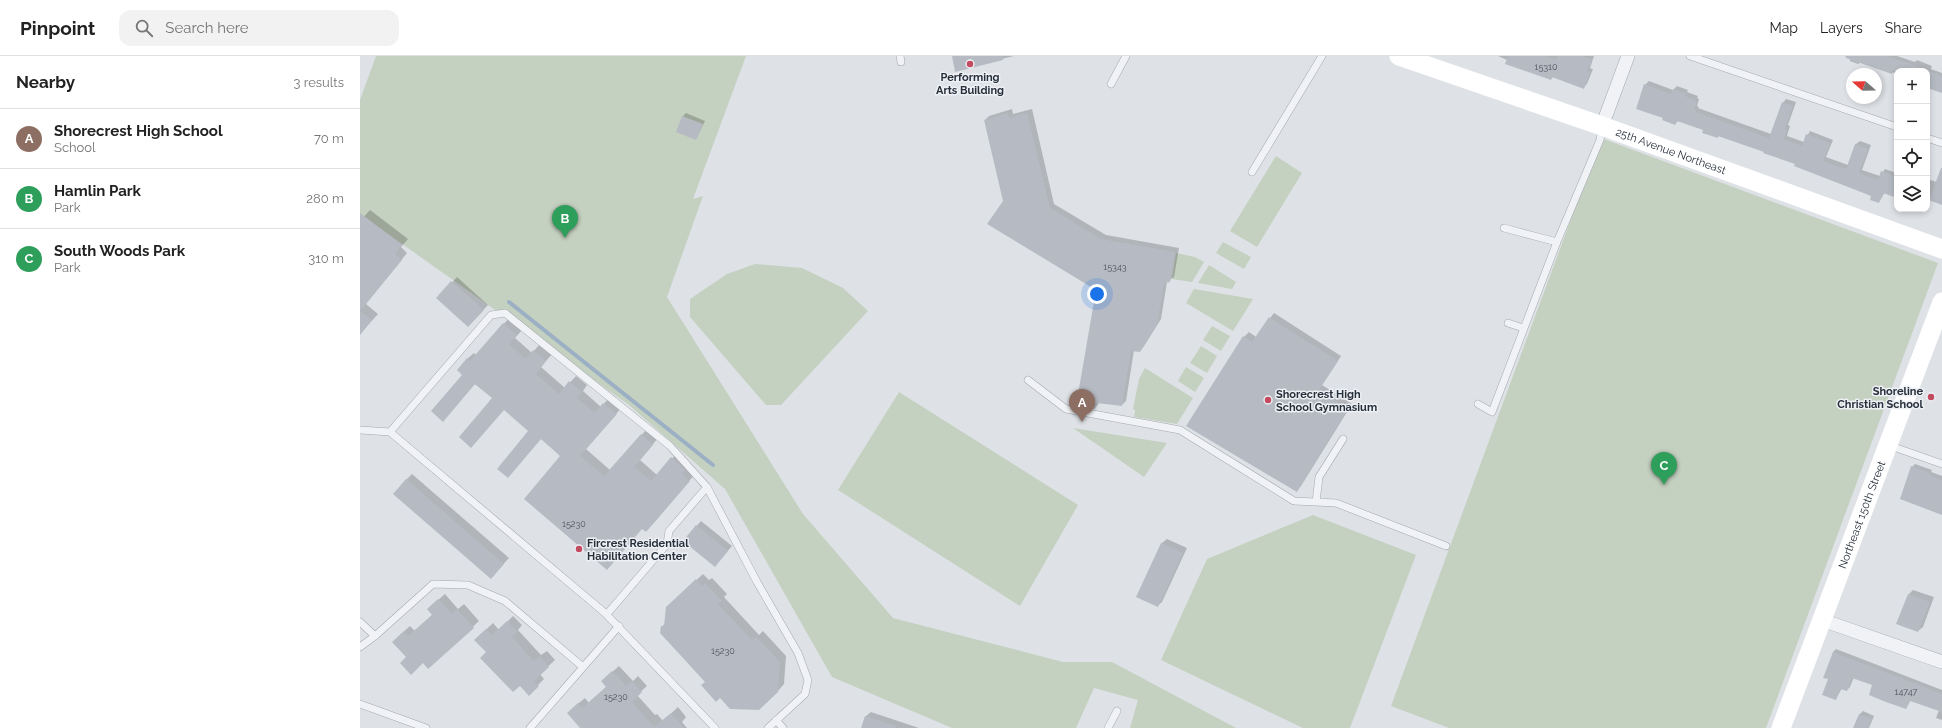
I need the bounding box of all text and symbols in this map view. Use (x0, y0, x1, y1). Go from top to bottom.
search box (119, 10, 399, 46)
text: Pinpoint (20, 17, 95, 39)
icon: search (133, 17, 155, 39)
text: Search here (165, 19, 249, 37)
text: Map (1770, 20, 1798, 36)
text: Layers (1820, 20, 1863, 36)
text: Share (1885, 20, 1922, 36)
marker: Performing Arts Building (965, 59, 975, 69)
house number: 15310 (1535, 62, 1558, 72)
north arrow (1846, 68, 1882, 104)
map controls (1894, 68, 1930, 212)
button: + (1894, 68, 1930, 104)
place label: Performing Arts Building (936, 71, 1004, 97)
text: Nearby (16, 72, 75, 92)
text: 3 results (294, 75, 344, 90)
button: − (1894, 104, 1930, 140)
text: Shorecrest High School (54, 122, 223, 140)
street label: 25th Avenue Northeast (1614, 125, 1728, 177)
text: A (25, 131, 33, 146)
text: 70 m (314, 131, 344, 146)
text: School (54, 140, 96, 155)
button: locate (1894, 140, 1930, 176)
button: layers (1894, 176, 1930, 212)
text: Hamlin Park (54, 182, 141, 200)
text: B (25, 191, 33, 206)
text: 280 m (306, 191, 344, 206)
text: Park (54, 200, 81, 215)
pin: B (552, 205, 578, 238)
text: South Woods Park (54, 242, 185, 260)
text: C (25, 251, 33, 266)
text: 310 m (308, 251, 344, 266)
text: Park (54, 260, 81, 275)
house number: 15343 (1103, 262, 1127, 272)
your location (1087, 284, 1107, 304)
place label: Shoreline Christian School (1837, 385, 1924, 411)
place label: Shorecrest High School Gymnasium (1276, 388, 1377, 414)
pin: A (1069, 389, 1095, 422)
marker: Shoreline Christian School (1926, 392, 1936, 402)
marker: Shorecrest High School Gymnasium (1263, 395, 1273, 405)
pin: C (1651, 452, 1677, 485)
street label: Northeast 150th Street (1835, 459, 1888, 570)
house number: 15230 (562, 519, 586, 529)
place label: Fircrest Residential Habilitation Center (587, 537, 689, 563)
marker: Fircrest Residential Habilitation Center (574, 544, 584, 554)
house number: 15230 (711, 646, 735, 656)
house number: 14747 (1895, 687, 1918, 697)
house number: 15230 (604, 692, 628, 702)

